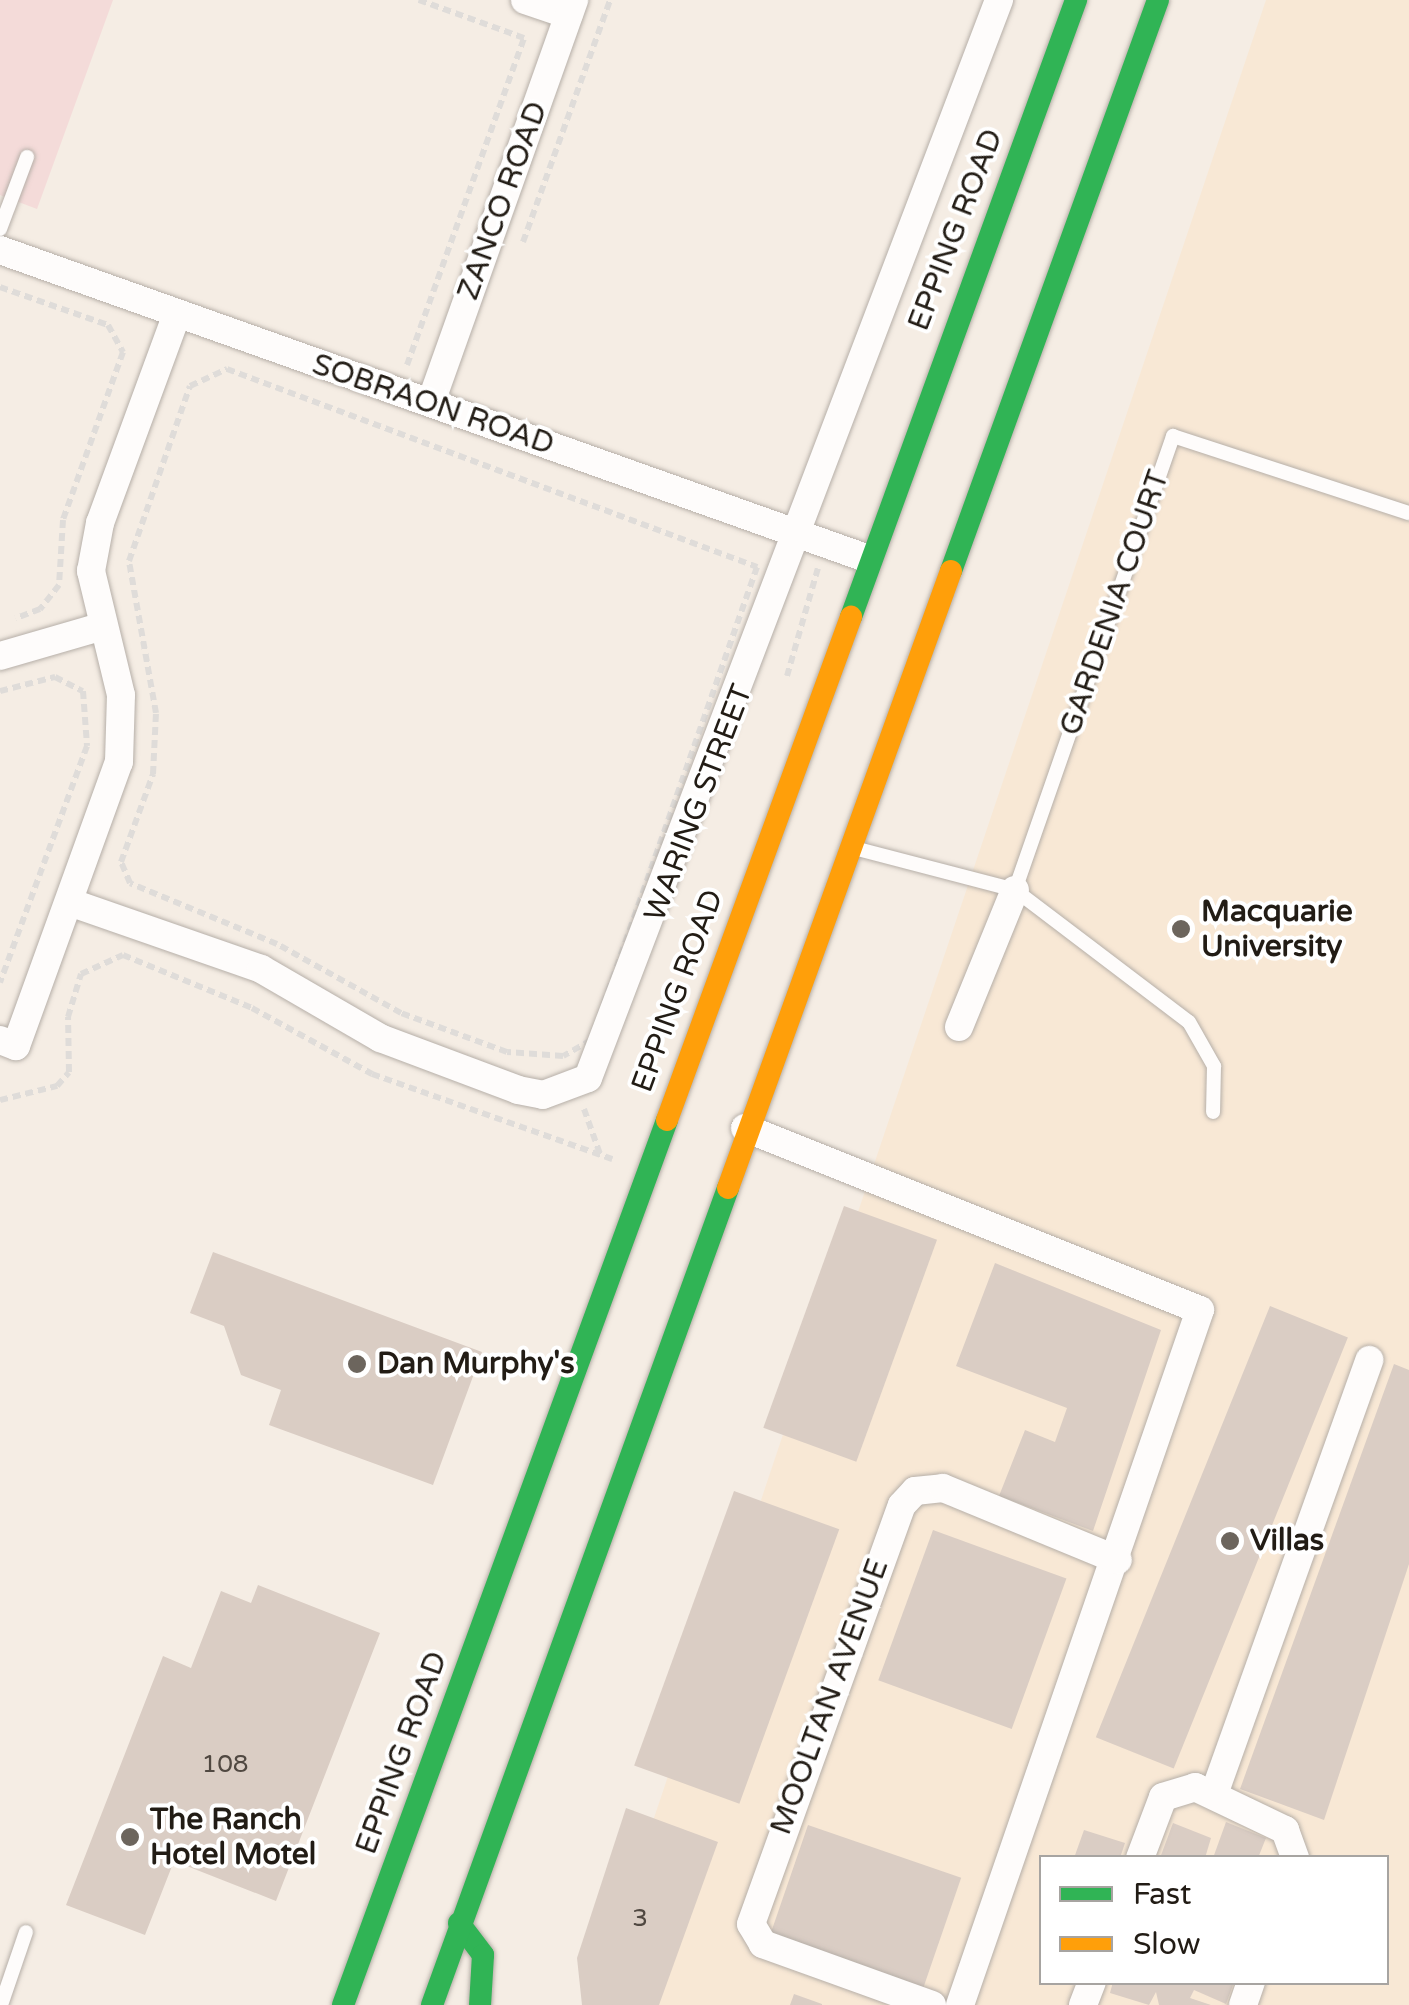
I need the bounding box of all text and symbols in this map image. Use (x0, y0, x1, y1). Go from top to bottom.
street label: ZANCO ROAD (450, 97, 556, 305)
street label: EPPING ROAD (901, 124, 1011, 336)
street label: SOBRAON ROAD (307, 347, 559, 463)
street label: GARDENIA COURT (1053, 466, 1177, 740)
street label: WARING STREET (637, 679, 761, 927)
street label: EPPING ROAD (625, 885, 731, 1097)
place label: Macquarie University (1201, 894, 1353, 964)
marker: Macquarie University (1170, 918, 1192, 940)
place label: Dan Murphy's (377, 1346, 575, 1382)
marker: Dan Murphy's (346, 1353, 368, 1375)
place label: Villas (1250, 1523, 1324, 1559)
marker: Villas (1219, 1530, 1241, 1552)
street label: MOOLTAN AVENUE (763, 1554, 897, 1840)
street label: EPPING ROAD (349, 1647, 455, 1859)
house number: 108 (201, 1749, 249, 1779)
place label: The Ranch Hotel Motel (150, 1802, 316, 1872)
marker: The Ranch Hotel Motel (119, 1826, 141, 1848)
legend (1039, 1855, 1389, 1985)
text: Fast (1133, 1876, 1192, 1913)
house number: 3 (632, 1903, 648, 1933)
text: Slow (1133, 1926, 1201, 1963)

